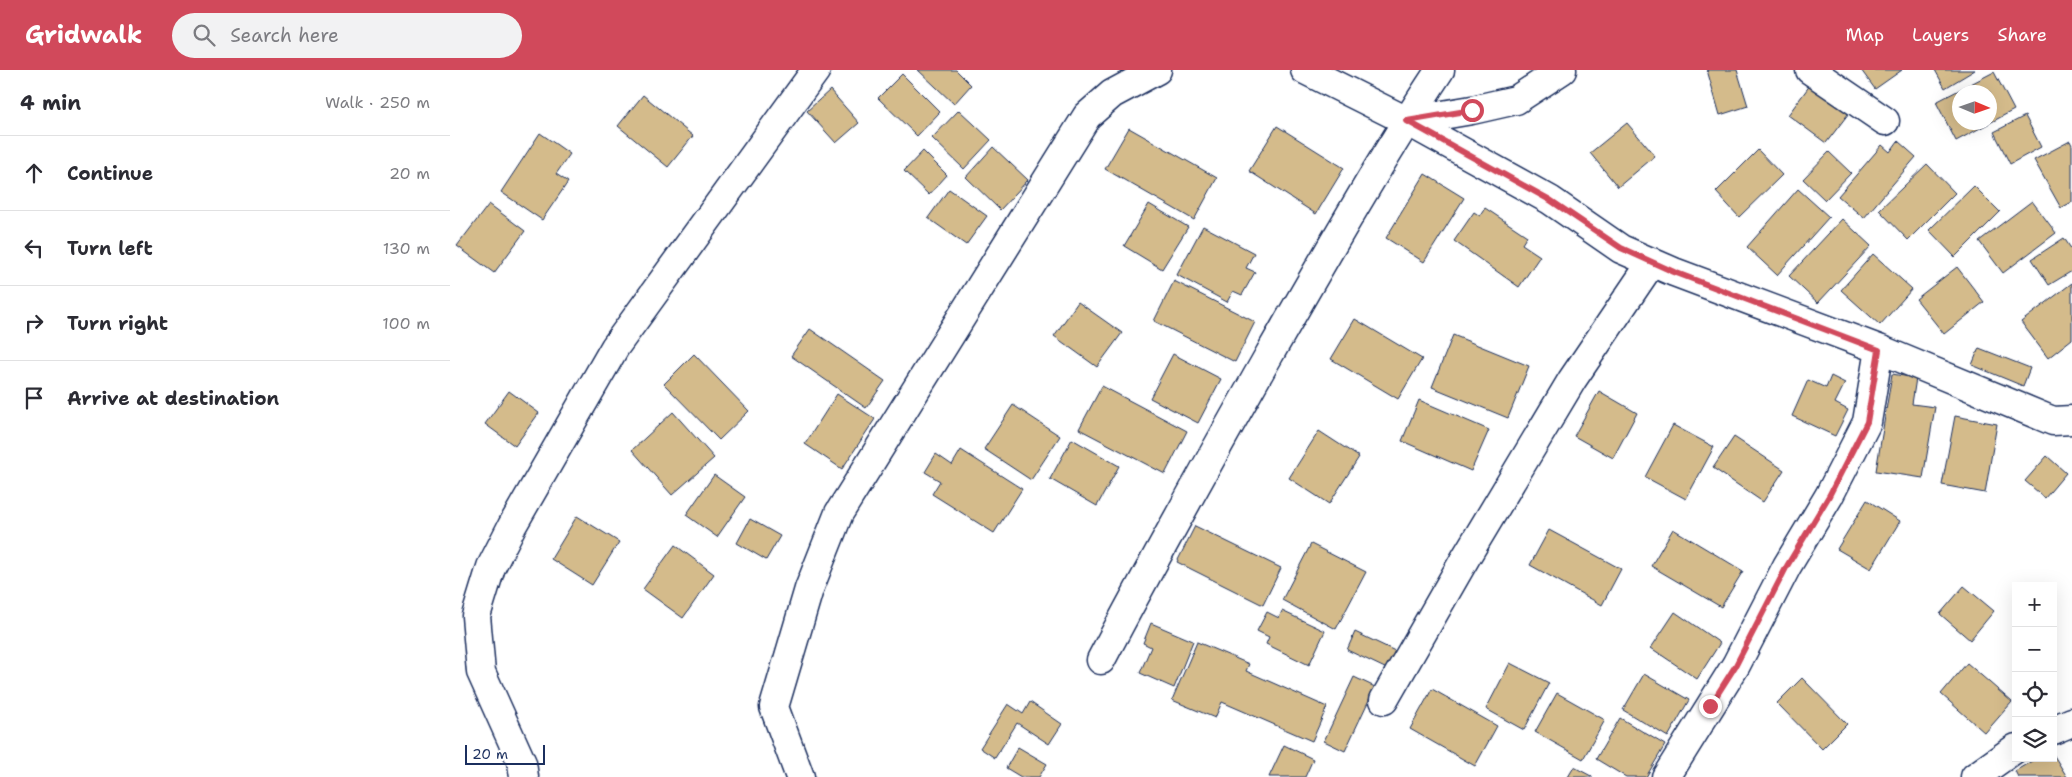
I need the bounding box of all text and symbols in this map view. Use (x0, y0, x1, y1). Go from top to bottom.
search box (172, 13, 522, 58)
text: Gridwalk (25, 19, 142, 51)
icon: search (190, 21, 218, 49)
text: Search here (230, 23, 339, 48)
text: Map (1846, 23, 1884, 47)
text: Layers (1912, 23, 1969, 47)
text: Share (1997, 23, 2047, 47)
north arrow (1952, 85, 1997, 130)
text: 4 min (20, 89, 81, 117)
text: Walk · 250 m (325, 92, 430, 113)
route start (1461, 99, 1484, 122)
icon: ahead (20, 159, 48, 187)
text: Continue (67, 161, 153, 186)
text: 20 m (389, 163, 430, 184)
icon: left (20, 234, 48, 262)
text: Turn left (67, 236, 153, 261)
text: 130 m (383, 238, 430, 259)
icon: right (20, 309, 48, 337)
text: Turn right (67, 311, 168, 336)
text: 100 m (382, 313, 430, 334)
icon: arrive (20, 384, 48, 412)
text: Arrive at destination (67, 386, 279, 411)
map controls (2012, 582, 2057, 762)
button: + (2012, 582, 2057, 627)
button: − (2012, 627, 2057, 672)
button: locate (2012, 672, 2057, 717)
route end (1699, 695, 1722, 718)
button: layers (2012, 717, 2057, 762)
scale bar (465, 742, 545, 765)
text: 20 m (472, 745, 508, 763)

